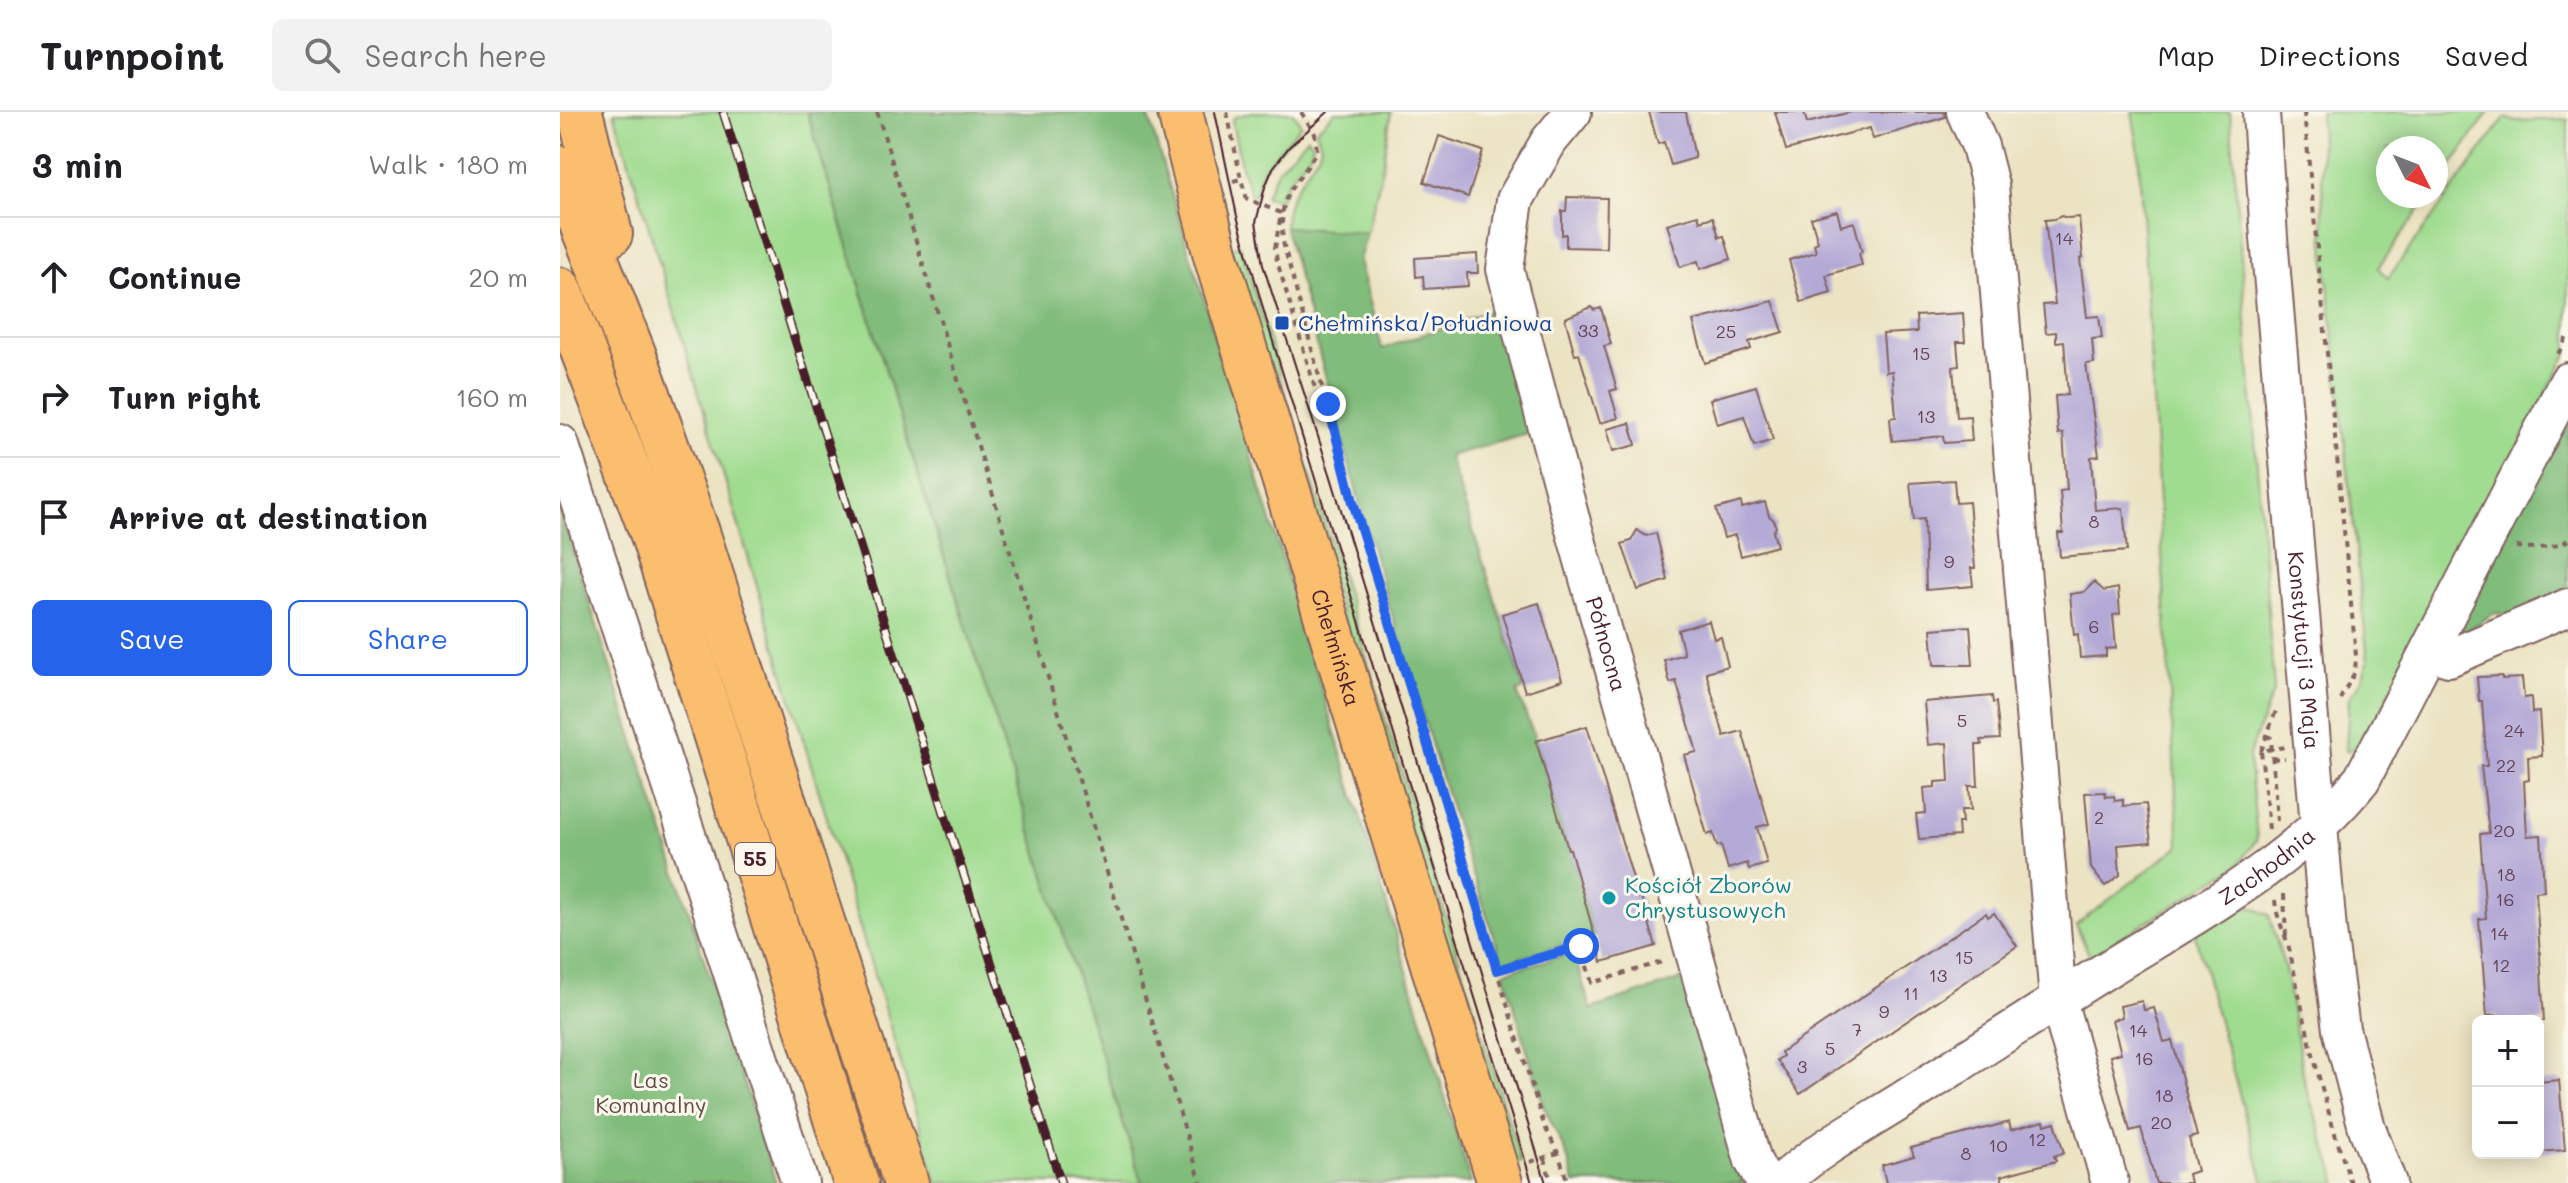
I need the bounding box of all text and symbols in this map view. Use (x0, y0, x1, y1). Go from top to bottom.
search box (272, 19, 832, 91)
text: Turnpoint (40, 30, 224, 80)
icon: search (300, 33, 344, 77)
text: Search here (364, 35, 547, 75)
text: Map (2158, 37, 2215, 73)
text: Directions (2259, 37, 2401, 73)
text: Saved (2445, 37, 2528, 73)
north arrow (2376, 136, 2448, 208)
text: 3 min (32, 142, 123, 187)
text: Walk · 180 m (368, 147, 528, 181)
house number: 14 (2055, 226, 2074, 250)
icon: ahead (32, 255, 76, 299)
text: Continue (108, 257, 241, 297)
text: 20 m (468, 260, 528, 294)
place label: Chełmińska/Południowa (1298, 308, 1553, 337)
marker: Chełmińska/Południowa (1273, 314, 1291, 332)
house number: 33 (1577, 318, 1599, 342)
house number: 25 (1716, 319, 1736, 343)
house number: 15 (1912, 341, 1930, 365)
icon: right (32, 375, 76, 419)
text: Turn right (108, 377, 261, 417)
text: 160 m (456, 380, 528, 414)
route end (1310, 386, 1346, 422)
house number: 13 (1917, 404, 1935, 428)
icon: arrive (32, 495, 76, 539)
text: Arrive at destination (108, 497, 428, 537)
house number: 8 (2089, 509, 2100, 533)
house number: 9 (1944, 549, 1955, 573)
street label: Konstytucji 3 Maja (2282, 550, 2327, 750)
street label: Chełmińska (1305, 585, 1368, 710)
street label: Północna (1580, 593, 1634, 695)
button: Save (32, 600, 272, 676)
button: Share (288, 600, 528, 676)
house number: 6 (2089, 614, 2099, 638)
house number: 5 (1957, 708, 1967, 732)
house number: 24 (2504, 718, 2525, 742)
house number: 22 (2496, 753, 2516, 777)
house number: 2 (2094, 805, 2104, 829)
house number: 20 (2493, 818, 2515, 842)
street label: Zachodnia (2212, 821, 2321, 912)
road number: 55 (735, 843, 775, 875)
house number: 18 (2497, 862, 2516, 886)
place label: Kościół Zborów Chrystusowych (1625, 870, 1792, 924)
house number: 16 (2496, 887, 2514, 911)
marker: Kościół Zborów Chrystusowych (1600, 889, 1618, 907)
house number: 14 (2490, 921, 2509, 945)
route start (1563, 928, 1599, 964)
house number: 15 (1955, 945, 1973, 969)
house number: 12 (2492, 953, 2510, 977)
house number: 13 (1929, 963, 1947, 987)
house number: 11 (1903, 981, 1919, 1005)
house number: 9 (1879, 999, 1890, 1023)
map controls (2472, 1015, 2544, 1159)
button: + (2472, 1015, 2544, 1087)
house number: 7 (1852, 1017, 1862, 1041)
house number: 14 (2129, 1018, 2148, 1042)
house number: 5 (1825, 1036, 1835, 1060)
house number: 16 (2135, 1046, 2153, 1070)
house number: 3 (1797, 1054, 1807, 1078)
park label: Las Komunalny (595, 1065, 707, 1119)
house number: 18 (2155, 1083, 2174, 1107)
button: − (2472, 1087, 2544, 1159)
house number: 20 (2150, 1110, 2172, 1134)
house number: 12 (2028, 1127, 2046, 1151)
house number: 10 (1988, 1133, 2008, 1157)
house number: 8 (1961, 1141, 1972, 1165)

